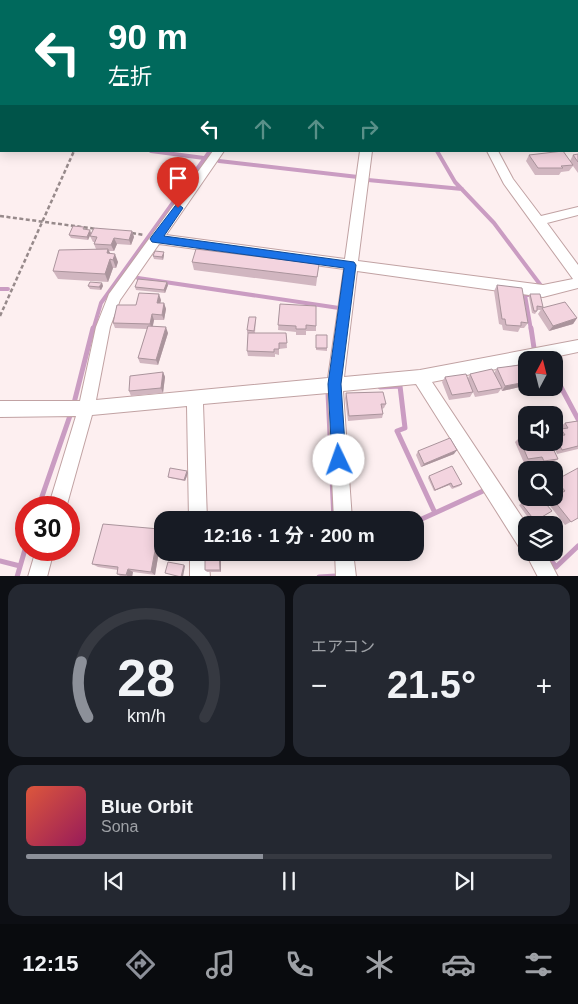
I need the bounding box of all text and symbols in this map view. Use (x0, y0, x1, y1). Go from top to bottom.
text: 90 m (108, 17, 188, 56)
icon: left (25, 20, 90, 85)
text: 左折 (108, 64, 152, 89)
icon: left (196, 115, 224, 143)
icon: ahead (249, 115, 277, 143)
icon: ahead (302, 115, 330, 143)
icon: right (355, 115, 383, 143)
pin (157, 157, 199, 208)
icon: arrive (164, 164, 192, 192)
north arrow (518, 351, 562, 396)
map controls (518, 351, 563, 561)
button: sound (518, 406, 563, 451)
position arrow (312, 433, 364, 485)
button: search (518, 461, 563, 506)
speed limit sign: 30 (15, 496, 80, 561)
button: layers (518, 516, 563, 561)
text: 12:16 · 1 分 · 200 m (203, 525, 375, 546)
text: エアコン (311, 638, 375, 655)
text: 28 (118, 649, 175, 707)
text: 21.5° (387, 664, 476, 706)
text: − (311, 670, 327, 701)
text: + (536, 670, 552, 701)
text: km/h (127, 706, 166, 726)
text: Blue Orbit (101, 796, 193, 817)
text: Sona (101, 818, 138, 835)
icon: previous (100, 867, 128, 895)
icon: pause (275, 867, 303, 895)
icon: next (450, 867, 478, 895)
icon: directions (123, 947, 158, 982)
icon: music (203, 947, 238, 982)
icon: phone (282, 947, 317, 982)
icon: climate (362, 947, 397, 982)
icon: car (441, 947, 476, 982)
icon: filters (521, 947, 556, 982)
text: 12:15 (22, 951, 79, 976)

